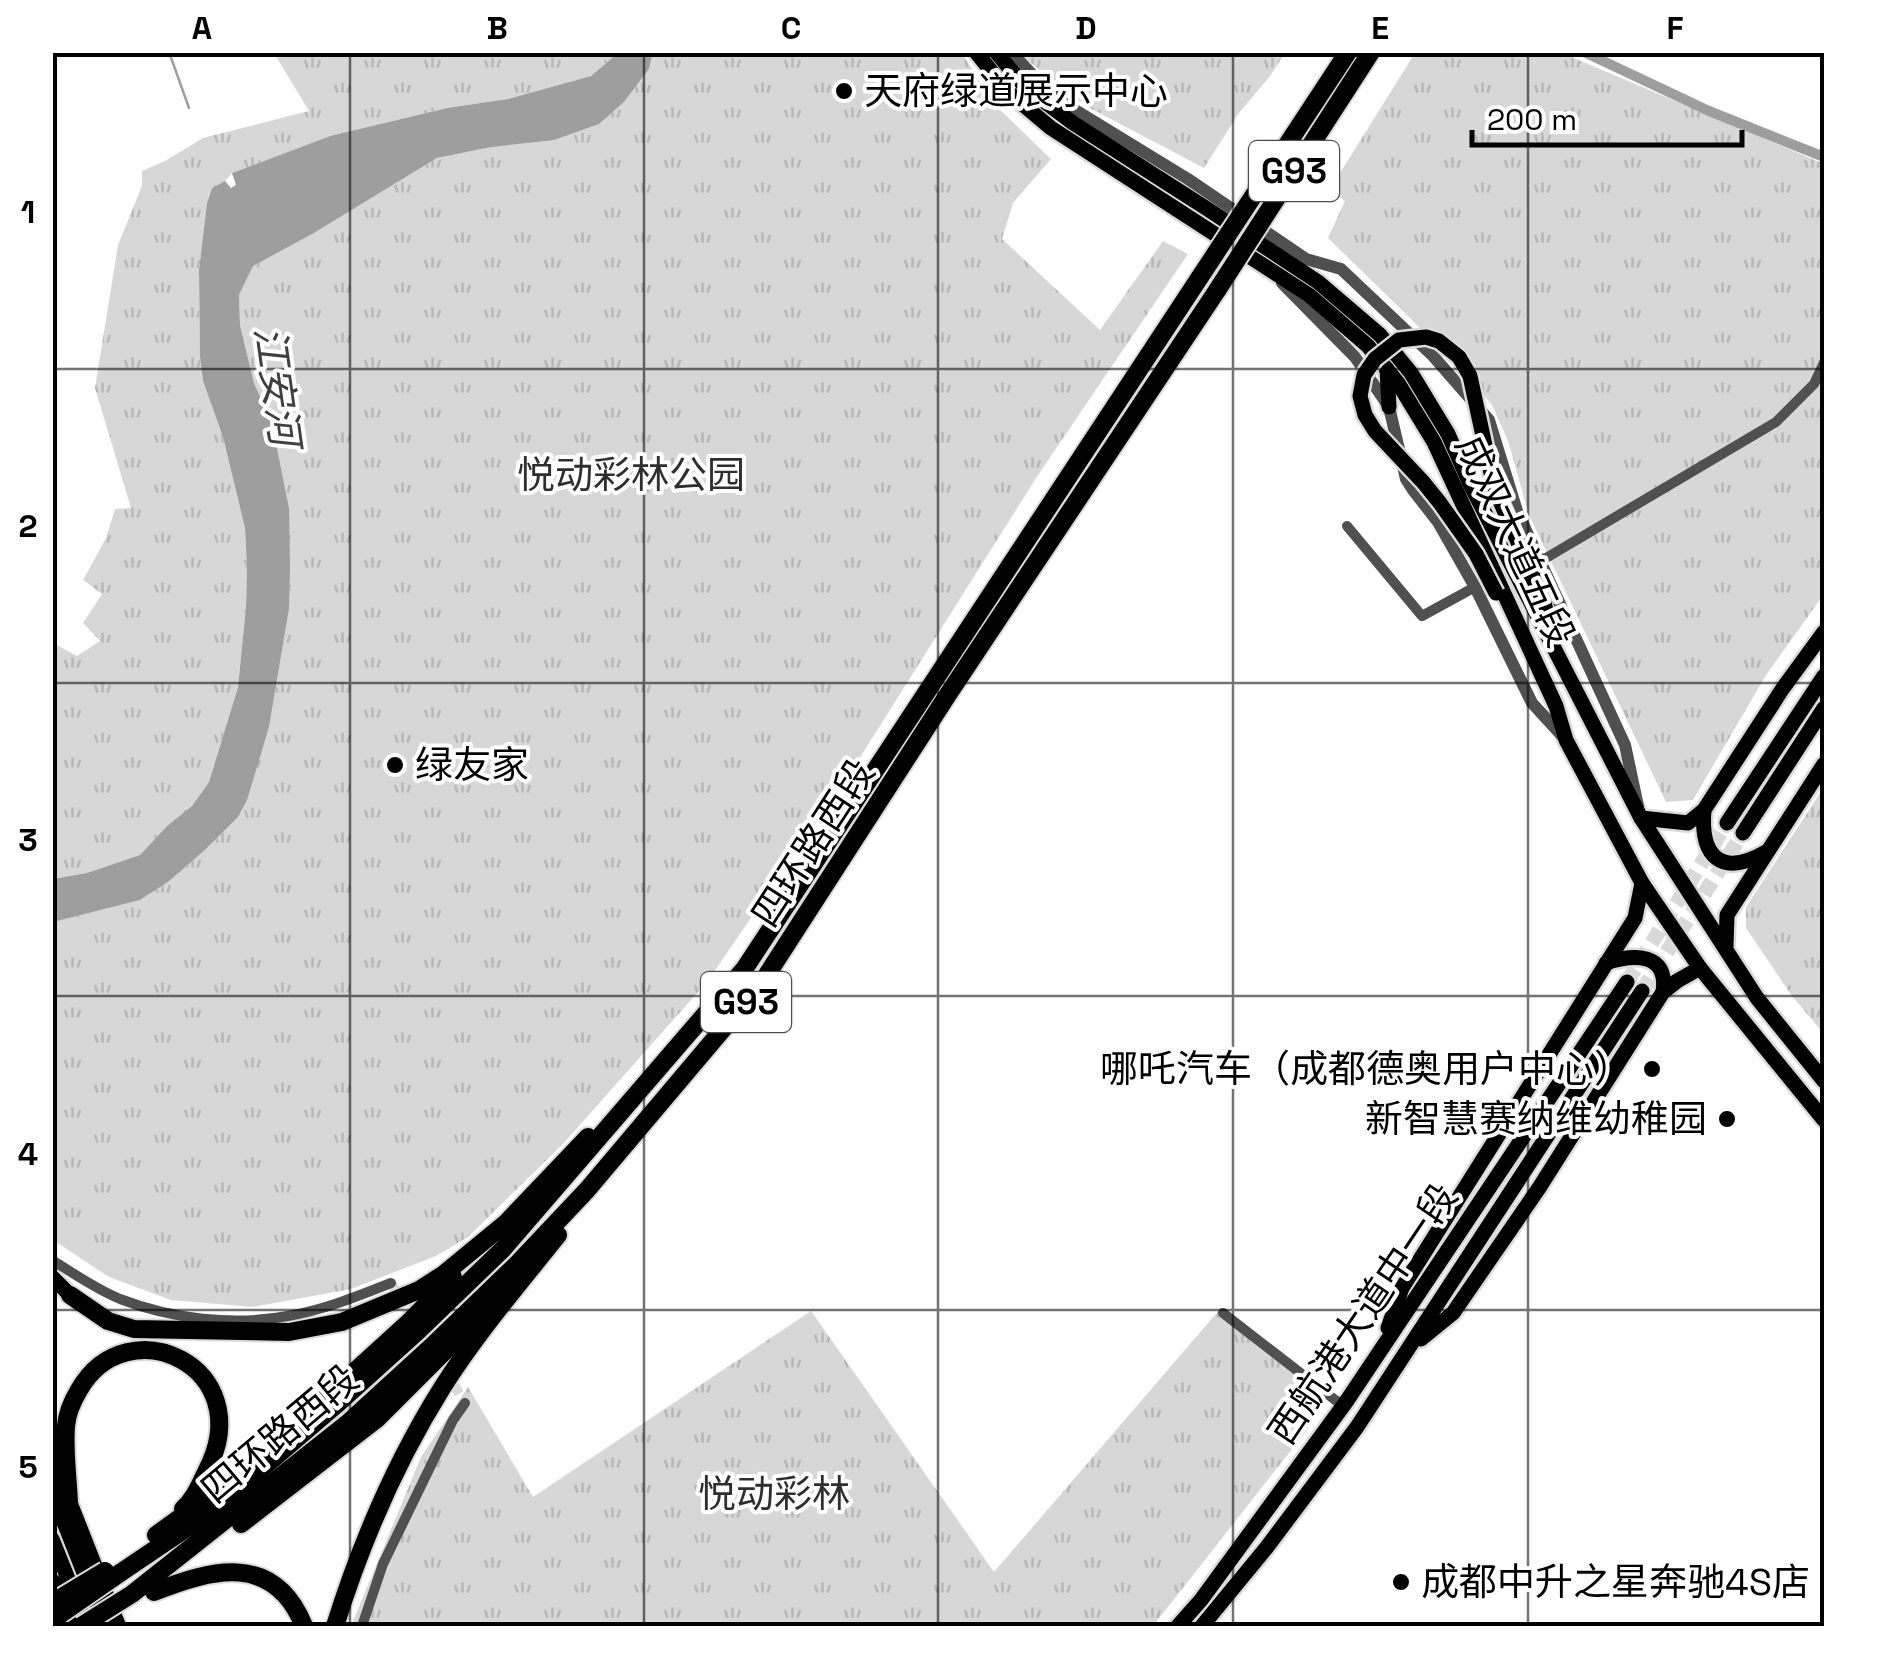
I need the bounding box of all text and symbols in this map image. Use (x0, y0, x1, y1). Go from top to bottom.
text: A (192, 8, 212, 48)
text: B (486, 8, 508, 48)
text: C (781, 8, 801, 48)
text: D (1075, 8, 1097, 48)
text: E (1371, 8, 1389, 48)
text: F (1666, 8, 1684, 48)
place label: 天府绿道展示中心 (864, 67, 1168, 115)
marker: 天府绿道展示中心 (833, 80, 855, 102)
scale bar (1472, 85, 1742, 147)
text: 200 m (1487, 100, 1577, 139)
road number: G93 (1249, 141, 1339, 201)
text: 1 (21, 192, 35, 232)
water label: 江安河 (243, 323, 312, 456)
street label: 成双大道五段 (1445, 428, 1585, 654)
park label: 悦动彩林公园 (517, 451, 745, 499)
text: 2 (18, 506, 38, 546)
place label: 绿友家 (415, 741, 529, 789)
street label: 四环路西段 (741, 750, 885, 936)
marker: 绿友家 (384, 754, 406, 776)
text: 3 (18, 820, 38, 860)
road number: G93 (701, 972, 791, 1032)
place label: 哪吒汽车（成都德奥用户中心） (1100, 1045, 1632, 1093)
marker: 哪吒汽车（成都德奥用户中心） (1641, 1058, 1663, 1080)
place label: 新智慧赛纳维幼稚园 (1365, 1095, 1707, 1143)
marker: 新智慧赛纳维幼稚园 (1716, 1108, 1738, 1130)
text: 4 (18, 1134, 38, 1174)
street label: 西航港大道中一段 (1258, 1175, 1468, 1453)
street label: 四环路西段 (192, 1355, 368, 1513)
text: 5 (18, 1447, 38, 1487)
park label: 悦动彩林 (698, 1470, 850, 1518)
place label: 成都中升之星奔驰4S店 (1421, 1558, 1810, 1606)
marker: 成都中升之星奔驰4S店 (1390, 1571, 1412, 1593)

